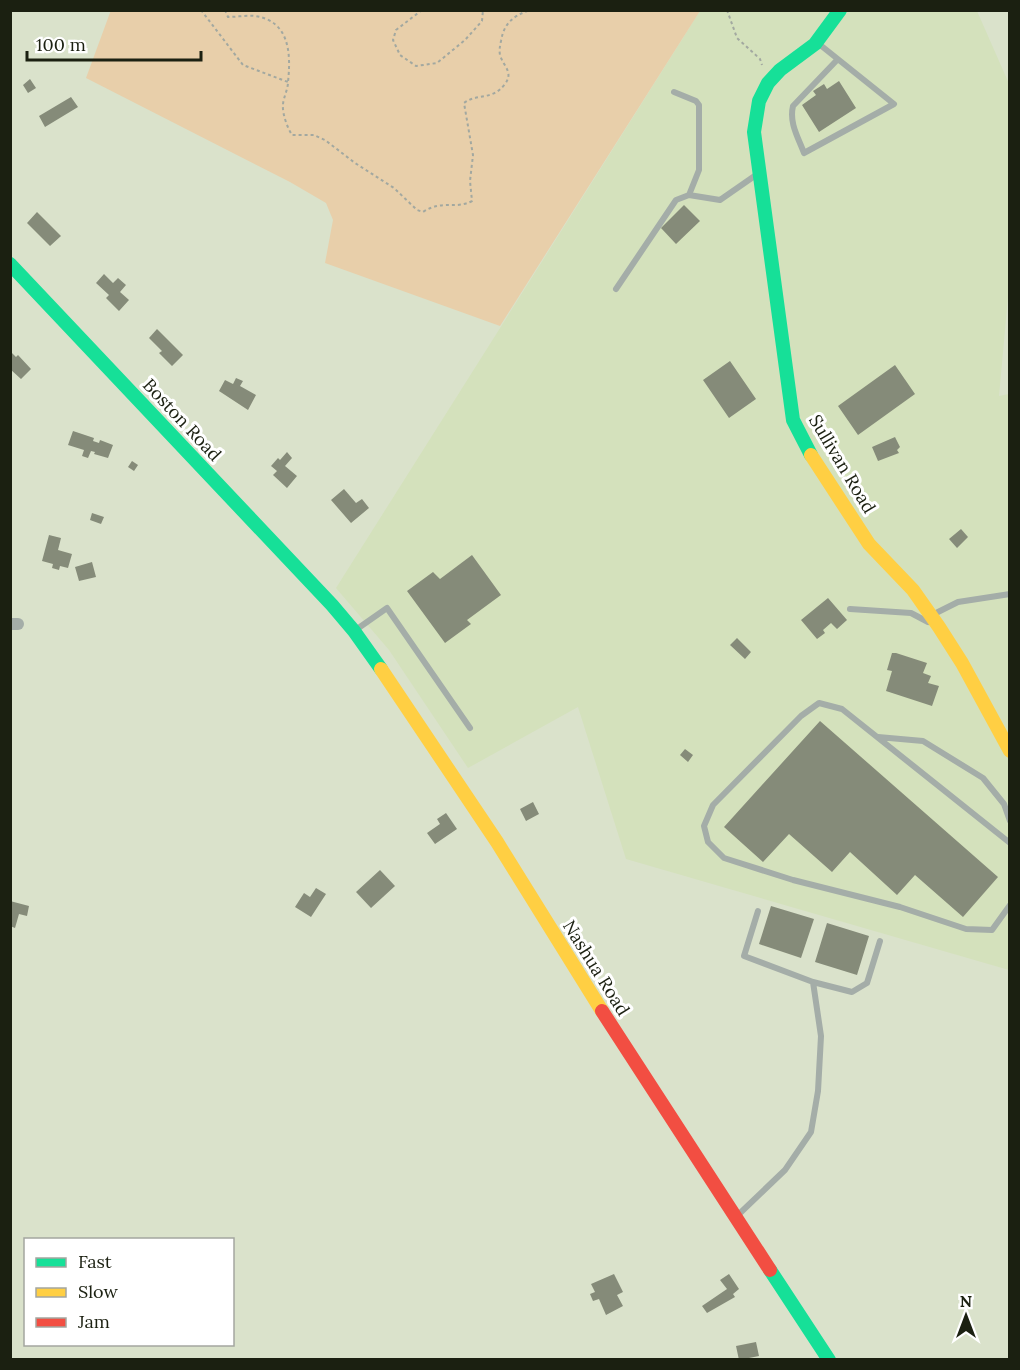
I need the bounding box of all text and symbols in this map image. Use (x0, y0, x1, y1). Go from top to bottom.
scale bar (27, 24, 201, 62)
text: 100 m (36, 33, 86, 56)
street label: Boston Road (138, 373, 227, 466)
street label: Sullivan Road (804, 410, 881, 518)
street label: Nashua Road (558, 916, 635, 1020)
legend (24, 1238, 234, 1346)
text: Fast (78, 1250, 112, 1273)
text: Slow (78, 1280, 118, 1303)
north arrow (936, 1286, 996, 1346)
text: N (960, 1291, 972, 1311)
text: Jam (77, 1310, 110, 1333)

